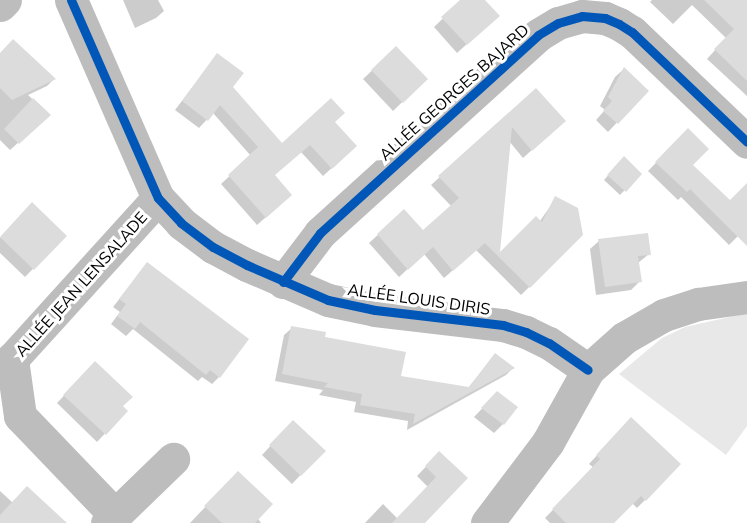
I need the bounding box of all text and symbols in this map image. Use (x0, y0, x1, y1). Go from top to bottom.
street label: ALLÉE GEORGES BAJARD (375, 20, 533, 164)
street label: ALLÉE JEAN LENSALADE (11, 208, 151, 360)
street label: ALLÉE LOUIS DIRIS (346, 279, 492, 319)

